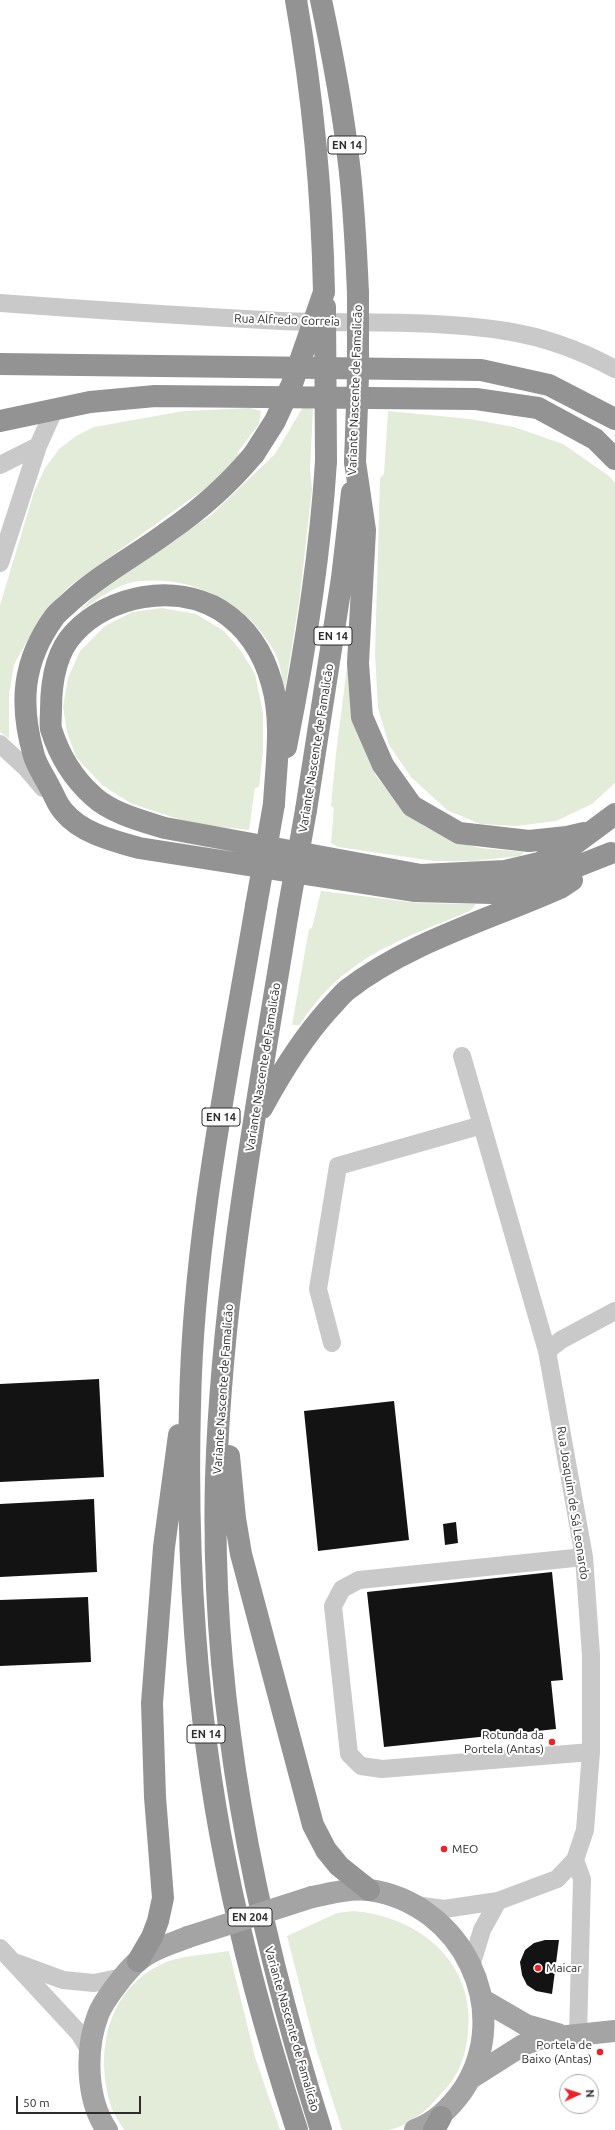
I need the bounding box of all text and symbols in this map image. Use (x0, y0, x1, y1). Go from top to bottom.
road number: EN 14 (328, 136, 366, 154)
street label: Variante Nascente de Famalicão (345, 304, 365, 476)
street label: Rua Alfredo Correia (234, 311, 340, 329)
road number: EN 14 (314, 627, 352, 645)
street label: Variante Nascente de Famalicão (296, 662, 336, 834)
street label: Variante Nascente de Famalicão (243, 981, 283, 1153)
road number: EN 14 (202, 1108, 240, 1126)
street label: Variante Nascente de Famalicão (210, 1303, 236, 1475)
street label: Rua Joaquim de Sá Leonardo (554, 1425, 592, 1581)
road number: EN 14 (187, 1725, 225, 1743)
place label: Rotunda da Portela (Antas) (464, 1728, 544, 1756)
marker: Rotunda da Portela (Antas) (547, 1737, 557, 1747)
place label: MEO (452, 1842, 478, 1856)
marker: MEO (439, 1844, 449, 1854)
road number: EN 204 (228, 1908, 272, 1926)
street label: Variante Nascente de Famalicão (262, 1945, 322, 2113)
place label: Maicar (546, 1961, 582, 1975)
marker: Maicar (533, 1963, 543, 1973)
place label: Portela de Baixo (Antas) (522, 2038, 592, 2066)
marker: Portela de Baixo (Antas) (595, 2047, 605, 2057)
north arrow (559, 2074, 599, 2114)
scale bar (18, 2088, 143, 2114)
text: N (584, 2089, 596, 2098)
text: 50 m (23, 2096, 50, 2109)

